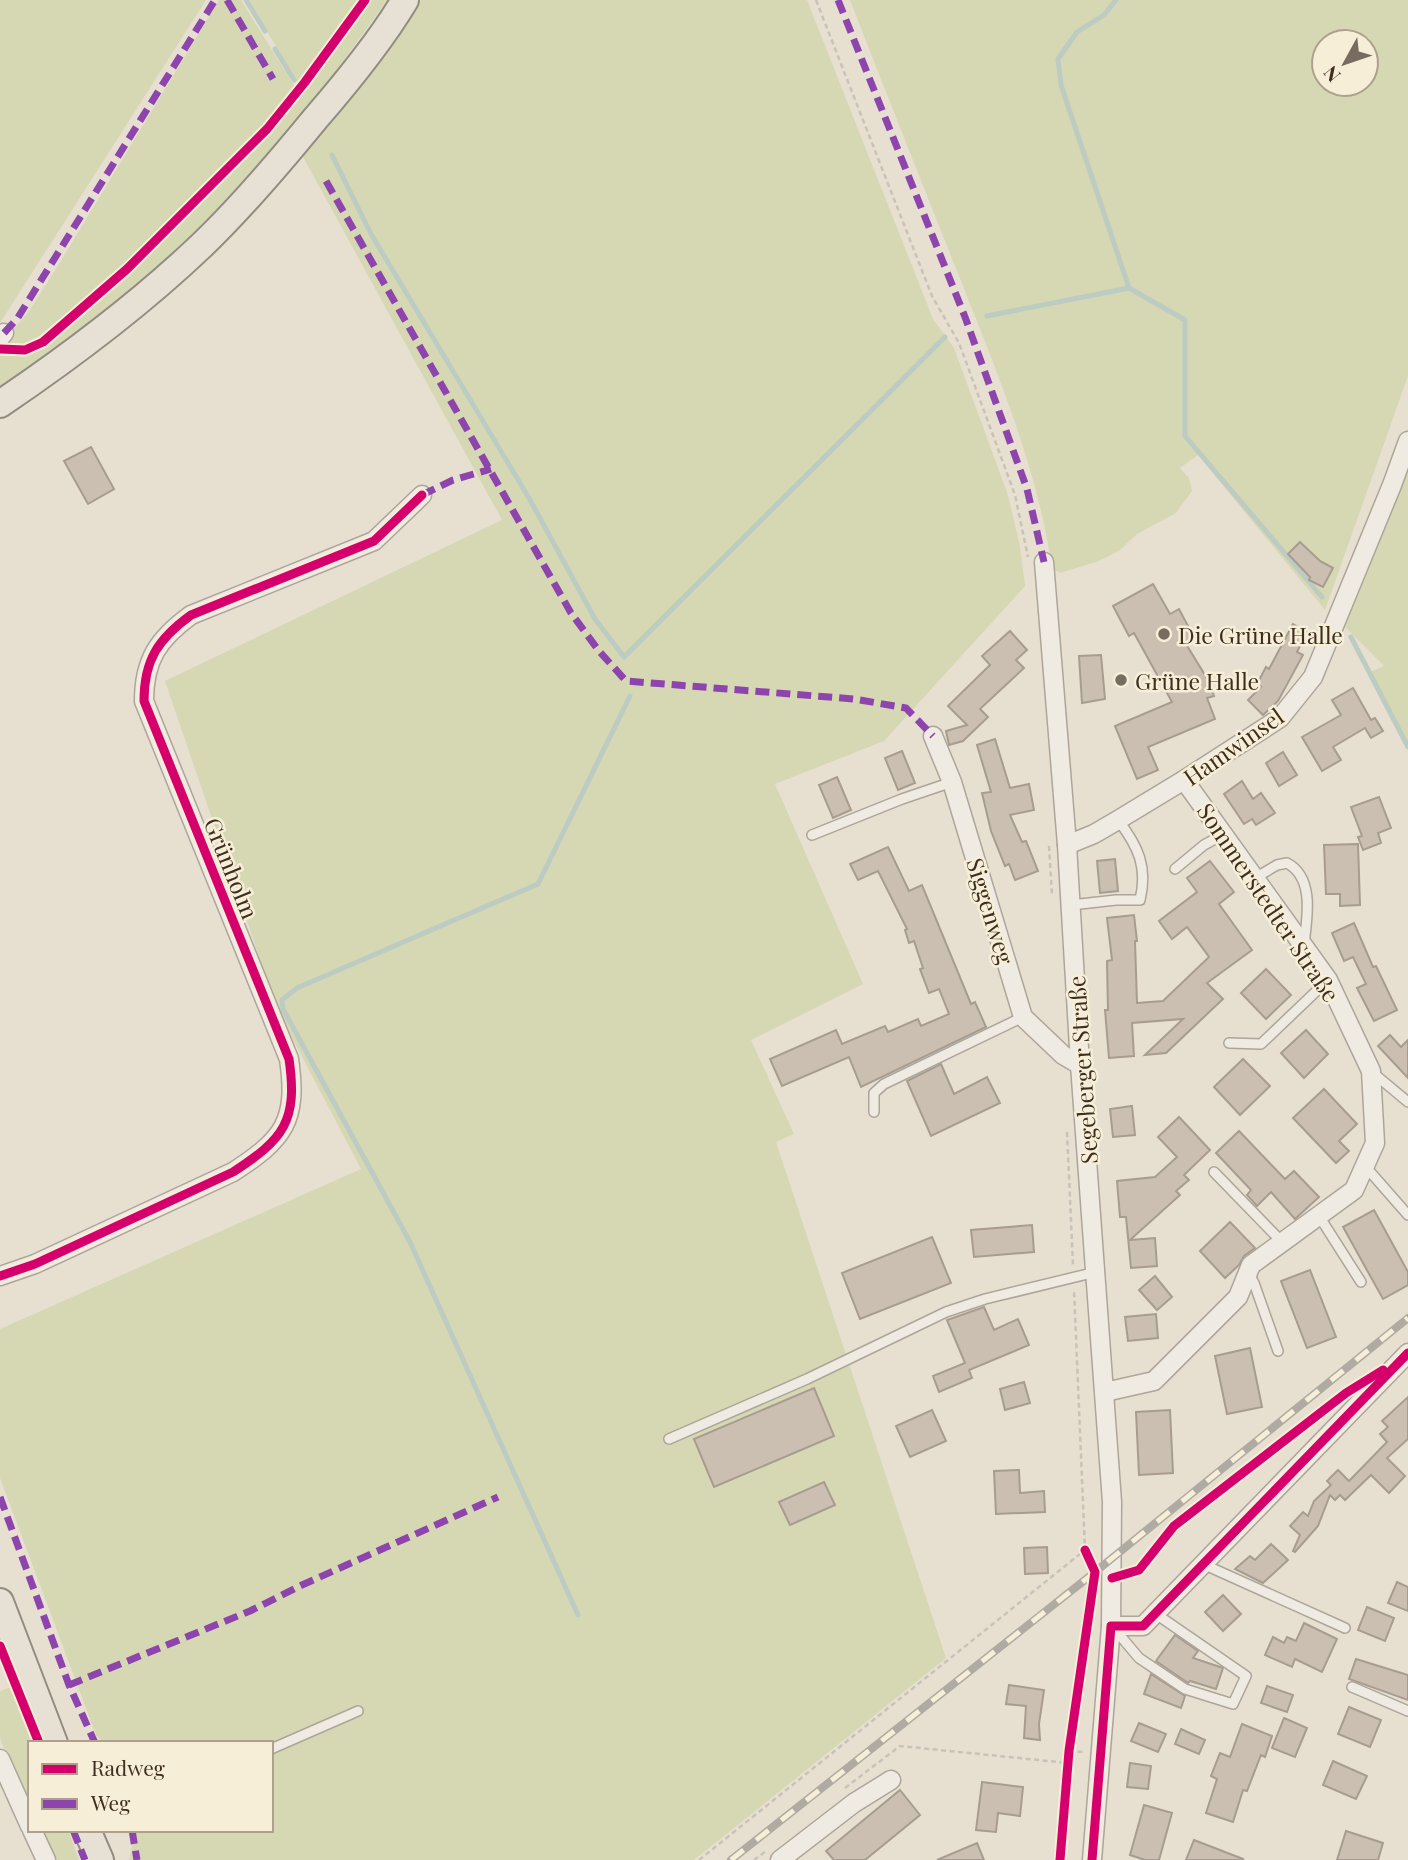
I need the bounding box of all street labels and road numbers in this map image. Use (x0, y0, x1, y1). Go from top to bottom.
street label: Hamwinsel (1177, 700, 1290, 792)
street label: Sommerstedter Straße (1191, 796, 1347, 1008)
street label: Grünholm (198, 813, 267, 924)
street label: Siggenweg (960, 854, 1022, 968)
street label: Segeberger Straße (1060, 975, 1104, 1165)

